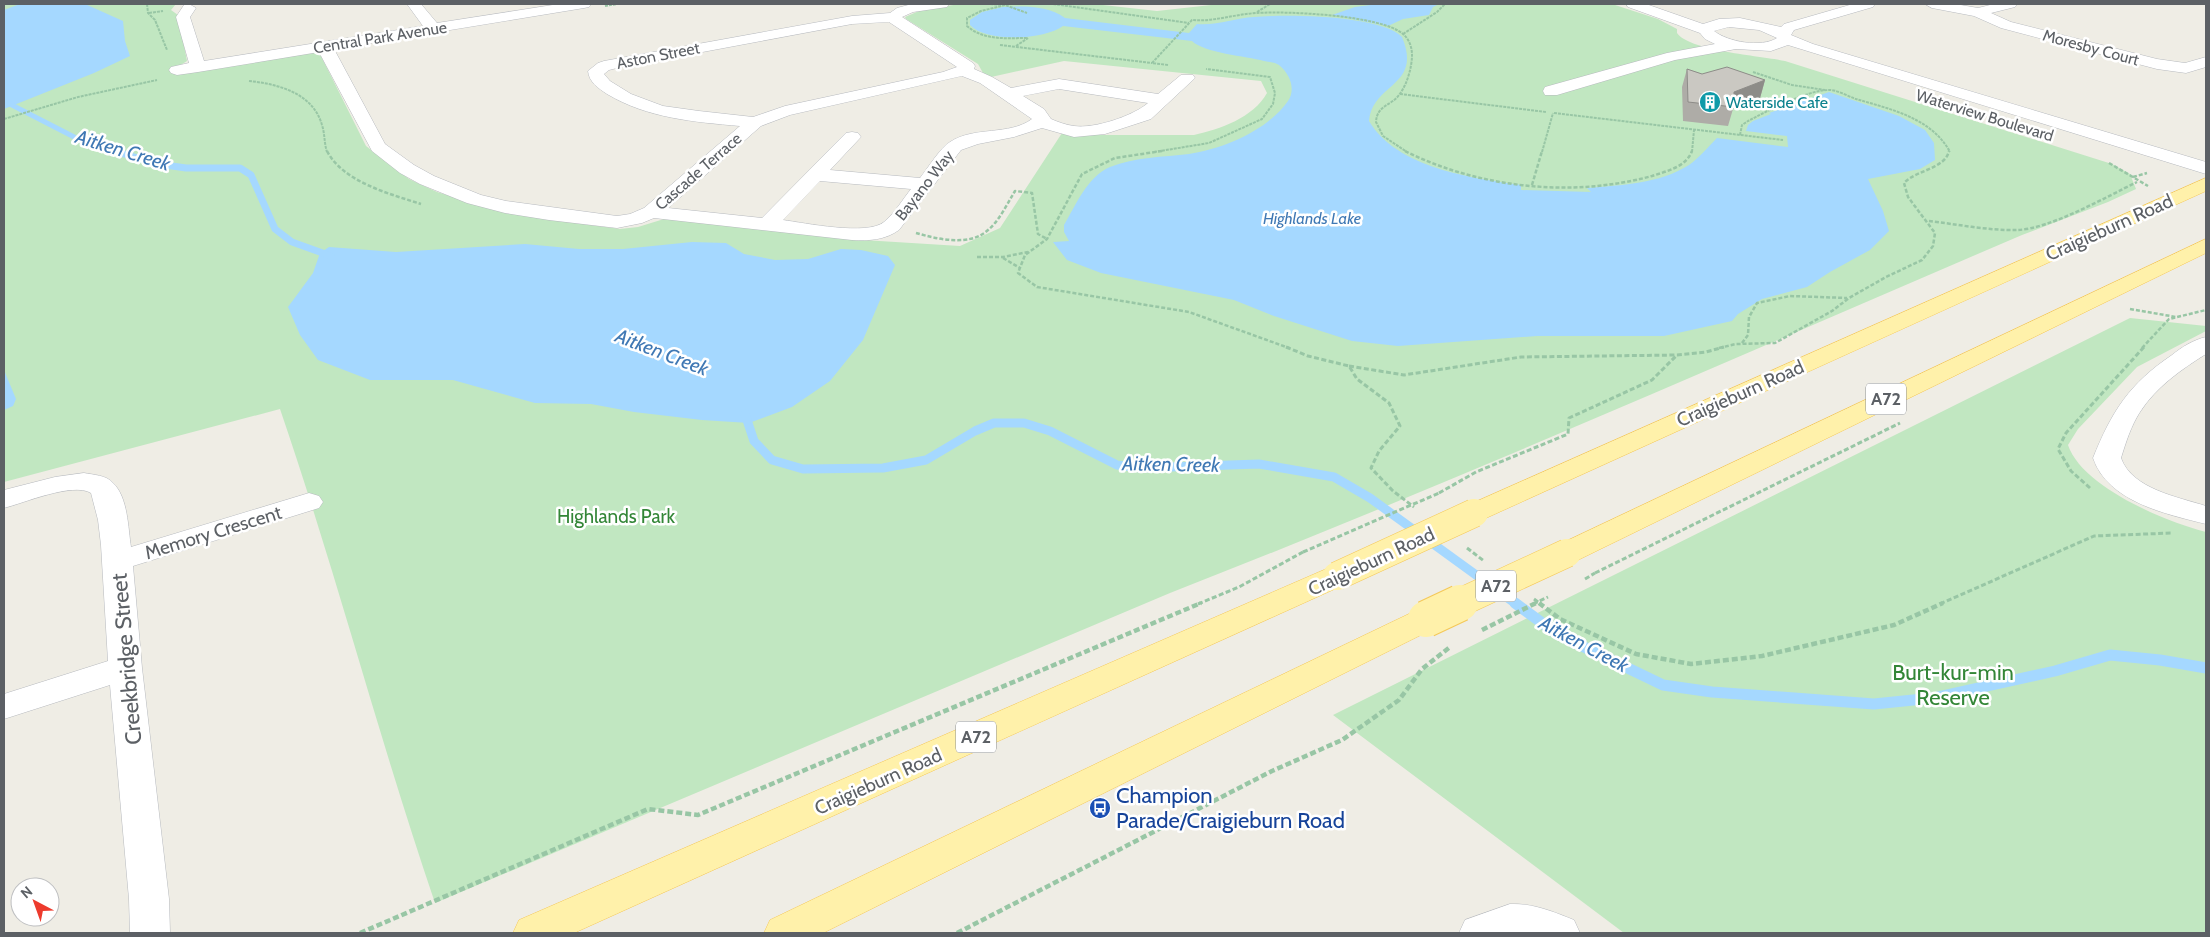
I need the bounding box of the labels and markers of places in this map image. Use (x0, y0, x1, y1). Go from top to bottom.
building icon: Waterside Cafe (1698, 90, 1722, 114)
place label: Waterside Cafe (1726, 93, 1828, 112)
place label: Champion Parade/Craigieburn Road (1116, 782, 1345, 834)
bus stop icon: Champion Parade/Craigieburn Road (1088, 796, 1112, 820)

